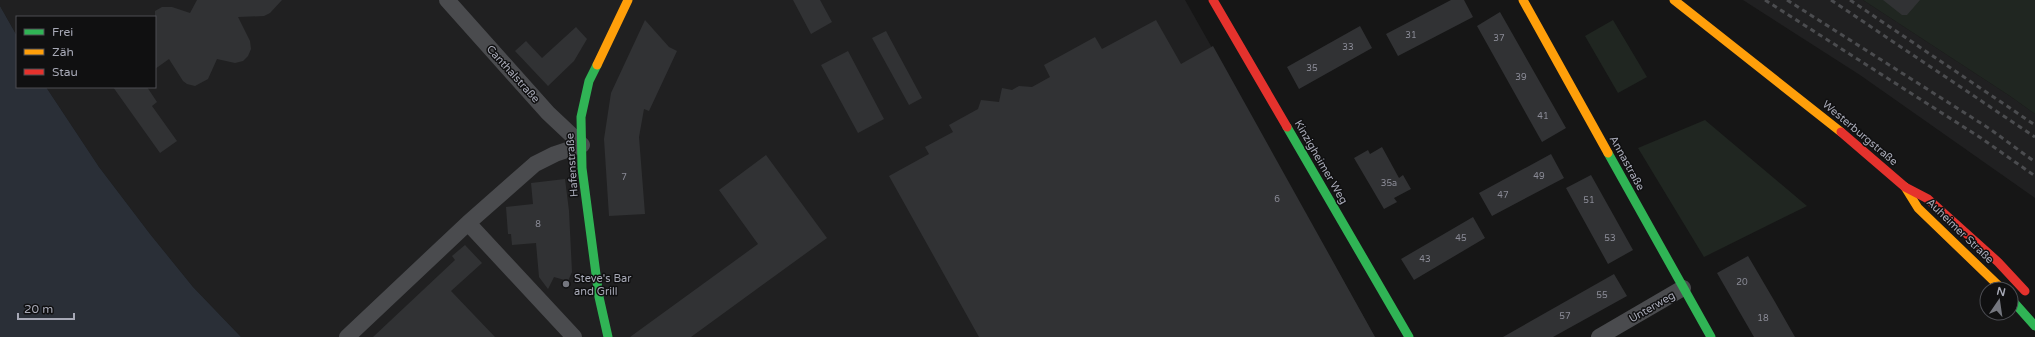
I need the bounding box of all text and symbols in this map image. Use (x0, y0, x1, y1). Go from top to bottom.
legend (16, 16, 156, 88)
text: Frei (52, 25, 73, 39)
house number: 31 (1405, 30, 1417, 41)
house number: 37 (1493, 33, 1505, 44)
house number: 33 (1342, 42, 1354, 53)
street label: Canthalstraße (484, 43, 542, 105)
text: Zäh (52, 45, 74, 59)
house number: 35 (1306, 63, 1318, 74)
text: Stau (52, 65, 78, 79)
house number: 39 (1515, 72, 1527, 83)
street label: Westerburgstraße (1820, 98, 1900, 168)
house number: 41 (1537, 111, 1549, 122)
street label: Kinzigheimer Weg (1292, 118, 1350, 206)
street label: Hafenstraße (563, 133, 581, 197)
street label: Annastraße (1607, 133, 1647, 193)
house number: 49 (1533, 171, 1545, 182)
house number: 7 (621, 172, 627, 183)
house number: 35a (1381, 178, 1397, 189)
house number: 47 (1497, 190, 1509, 201)
house number: 6 (1274, 194, 1280, 205)
house number: 51 (1583, 195, 1595, 206)
street label: Auheimer Straße (1924, 196, 1996, 266)
house number: 8 (535, 219, 541, 230)
house number: 45 (1455, 233, 1467, 244)
house number: 53 (1604, 233, 1616, 244)
house number: 43 (1419, 254, 1431, 265)
place label: Steve's Bar and Grill (574, 272, 632, 298)
house number: 20 (1736, 277, 1748, 288)
marker: Steve's Bar and Grill (561, 279, 571, 289)
north arrow (1979, 281, 2019, 321)
text: N (1995, 284, 2007, 299)
street label: Unterweg (1627, 289, 1677, 325)
house number: 55 (1596, 290, 1608, 301)
scale bar (18, 295, 74, 321)
text: 20 m (24, 302, 53, 316)
house number: 57 (1559, 311, 1571, 322)
house number: 18 (1757, 313, 1769, 324)

